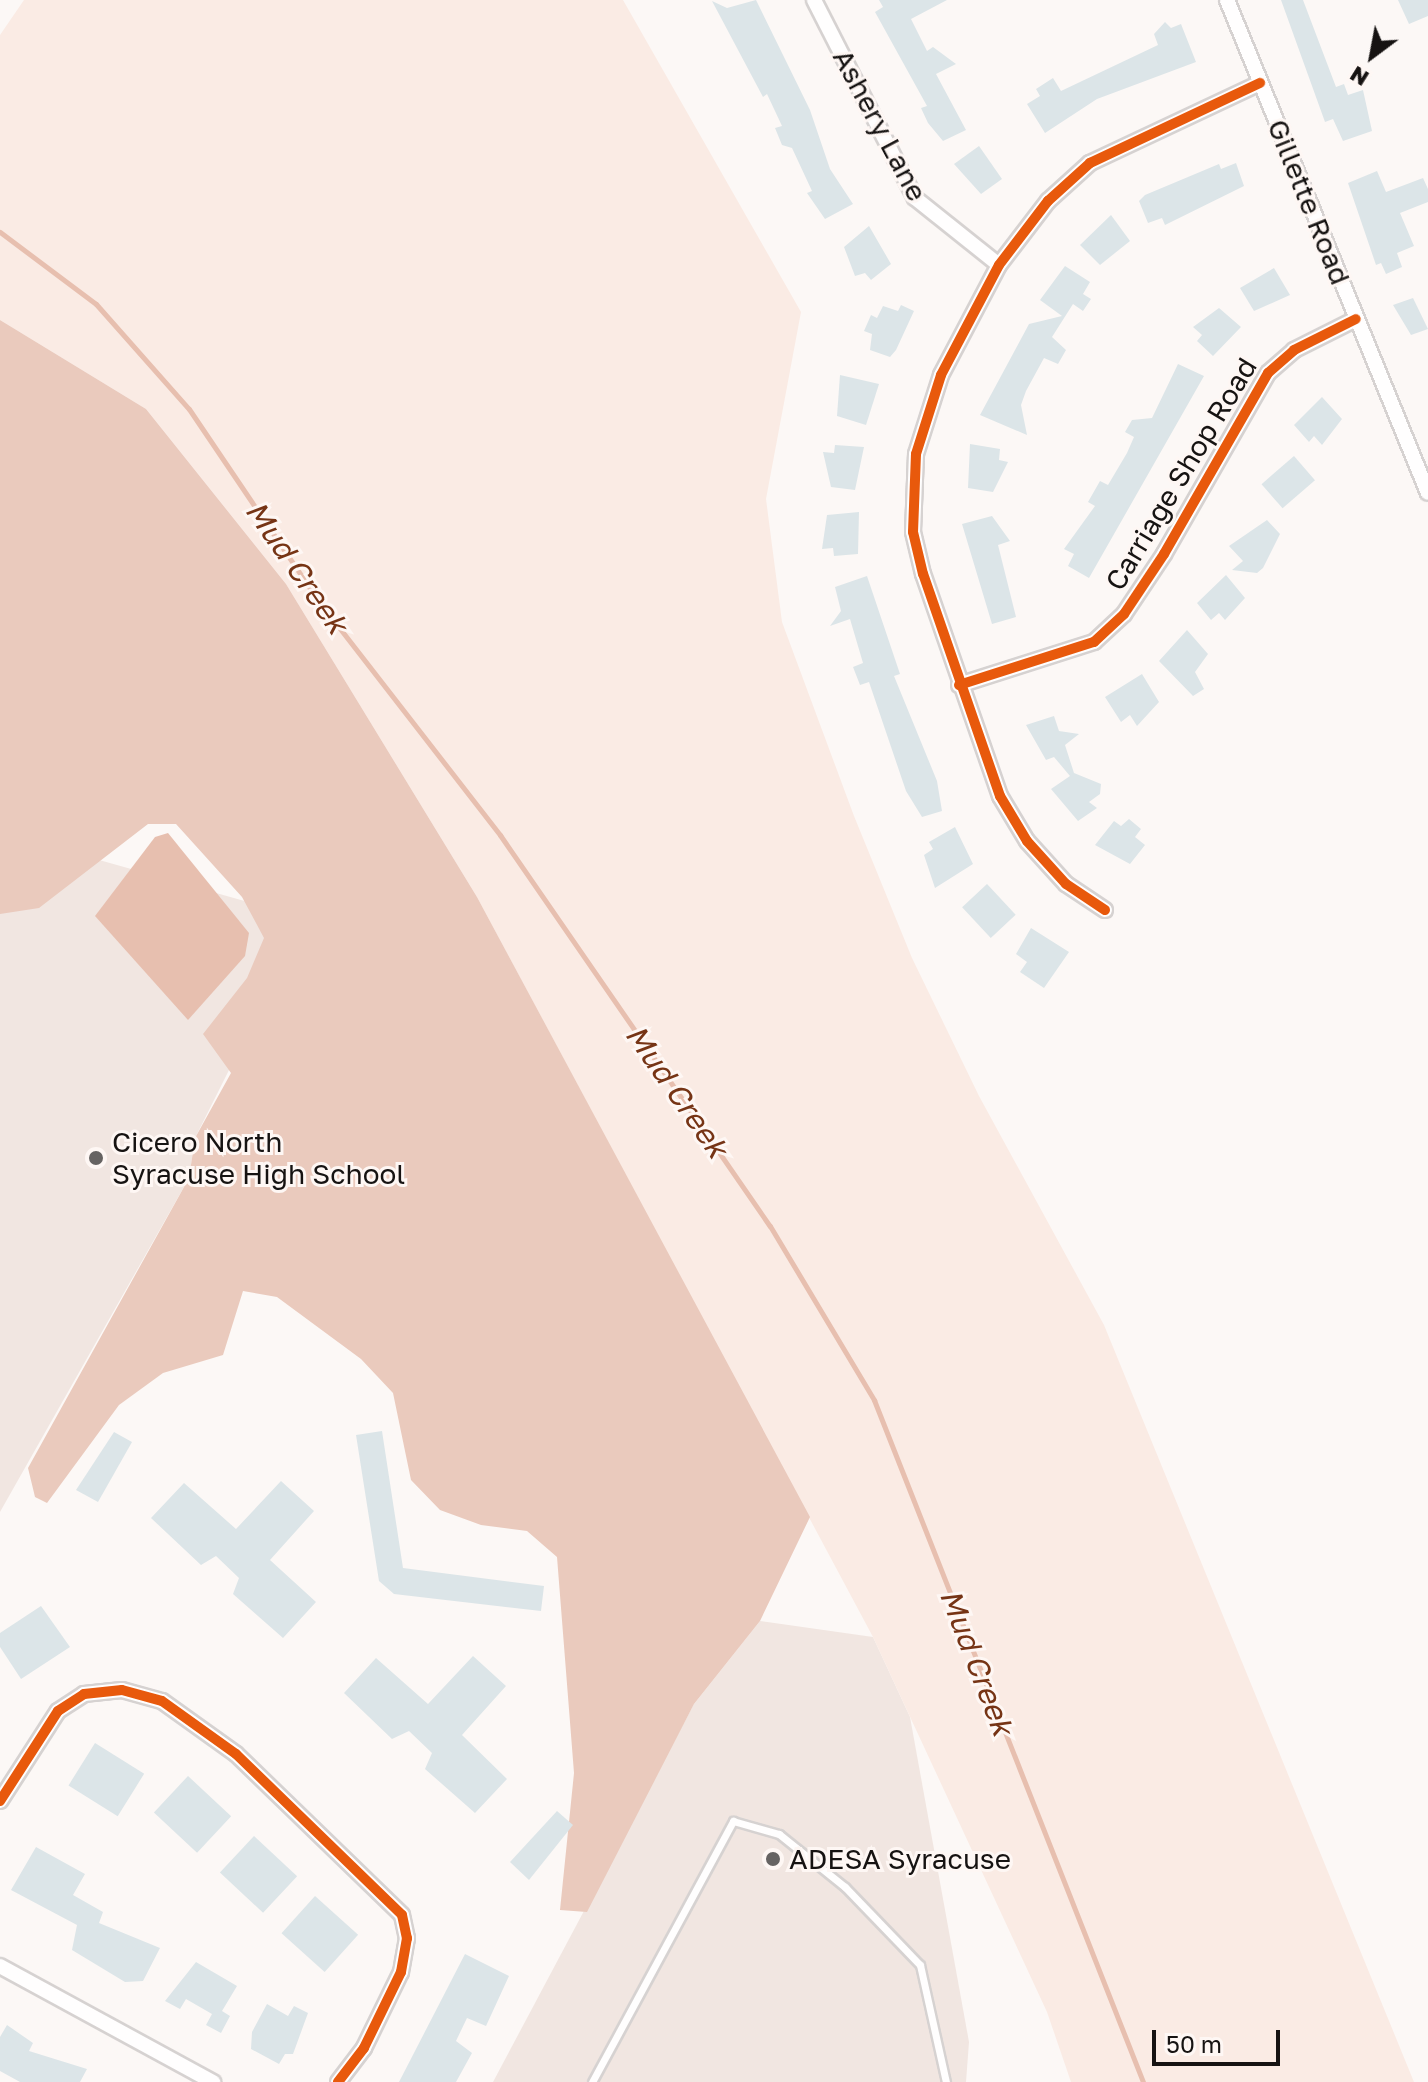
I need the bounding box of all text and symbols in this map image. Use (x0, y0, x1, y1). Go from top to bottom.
north arrow (1332, 16, 1412, 96)
street label: Ashery Lane (826, 43, 934, 207)
text: N (1345, 61, 1373, 93)
street label: Gillette Road (1261, 115, 1357, 289)
street label: Carriage Shop Road (1098, 352, 1264, 596)
water label: Mud Creek (238, 494, 356, 640)
water label: Mud Creek (618, 1018, 736, 1164)
place label: Cicero North Syracuse High School (112, 1125, 405, 1191)
marker: Cicero North Syracuse High School (87, 1149, 105, 1167)
water label: Mud Creek (933, 1584, 1021, 1740)
place label: ADESA Syracuse (789, 1842, 1011, 1876)
marker: ADESA Syracuse (764, 1850, 782, 1868)
scale bar (1156, 2014, 1284, 2064)
text: 50 m (1166, 2029, 1222, 2058)

